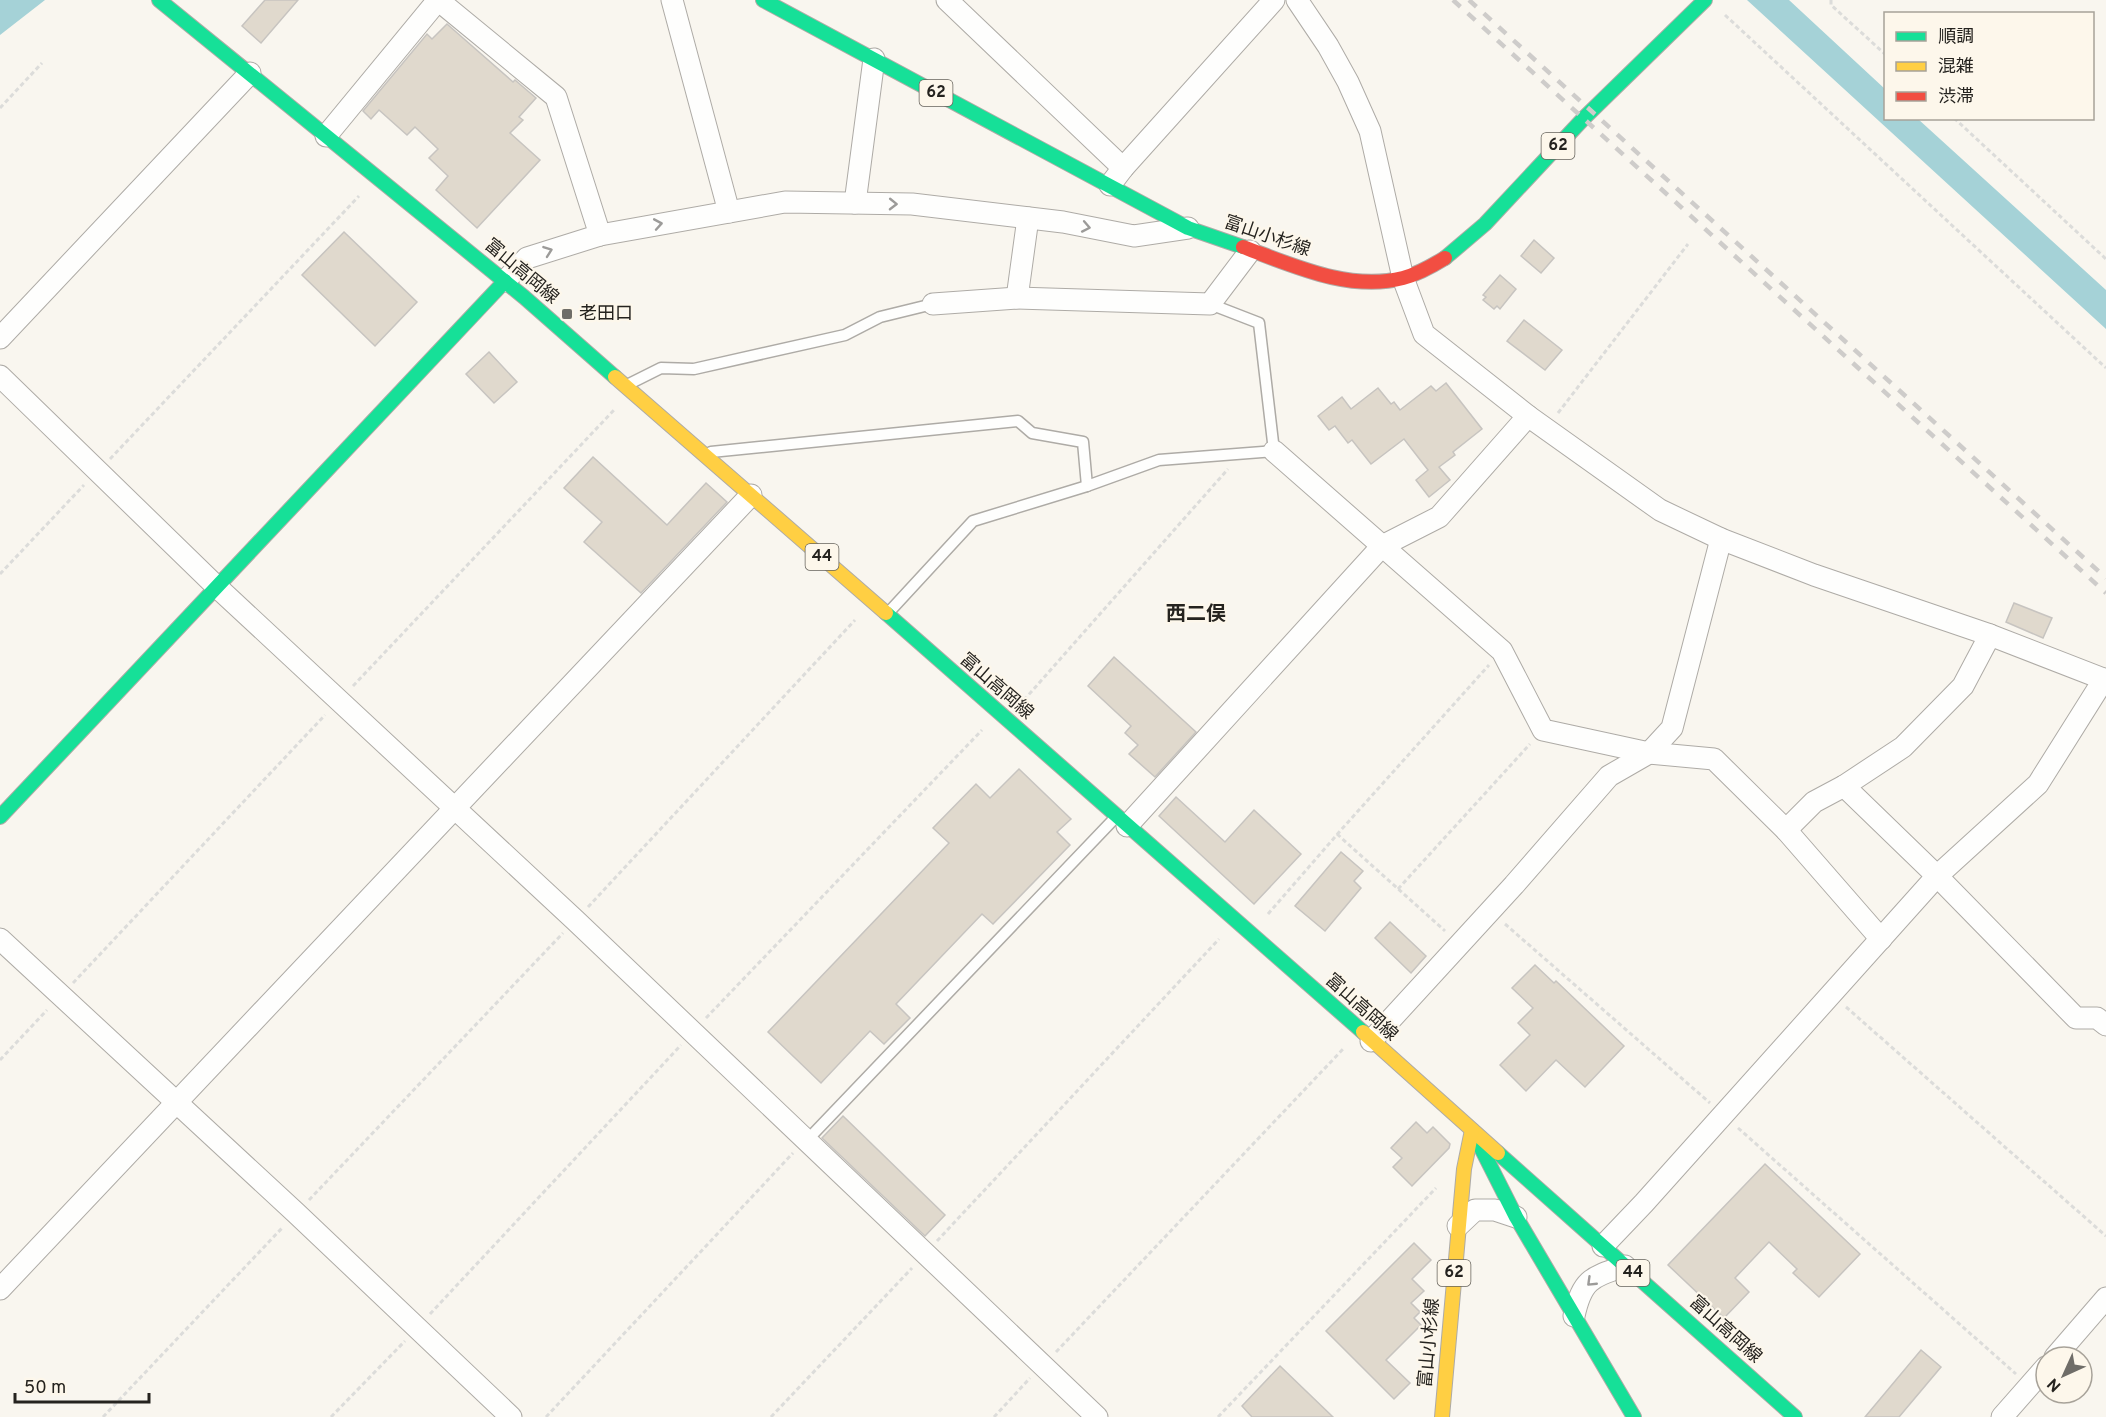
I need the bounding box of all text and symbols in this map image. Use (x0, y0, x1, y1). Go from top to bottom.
legend (1884, 12, 2094, 120)
text: 順調 (1938, 26, 1974, 49)
text: 混雑 (1938, 56, 1974, 79)
road number: 62 (920, 80, 952, 106)
text: 渋滞 (1938, 86, 1974, 109)
road number: 62 (1542, 133, 1574, 159)
one-way arrow (888, 198, 897, 210)
street label: 富山小杉線 (1221, 211, 1313, 263)
one-way arrow (652, 218, 662, 231)
one-way arrow (1081, 219, 1091, 232)
street label: 富山高岡線 (479, 234, 563, 310)
one-way arrow (542, 245, 553, 258)
place label: 老田口 (579, 303, 633, 326)
marker: 老田口 (560, 307, 574, 321)
road number: 44 (806, 544, 838, 570)
district label: 西二俣 (1166, 602, 1226, 628)
street label: 富山高岡線 (954, 649, 1038, 725)
street label: 富山高岡線 (1320, 969, 1402, 1047)
road number: 62 (1438, 1260, 1470, 1286)
road number: 44 (1616, 1260, 1650, 1286)
one-way arrow (1587, 1275, 1597, 1286)
street label: 富山高岡線 (1684, 1291, 1766, 1369)
street label: 富山小杉線 (1415, 1297, 1445, 1389)
north arrow (2034, 1345, 2094, 1405)
scale bar (15, 1366, 148, 1404)
text: N (2044, 1373, 2066, 1395)
text: 50 m (24, 1377, 66, 1400)

